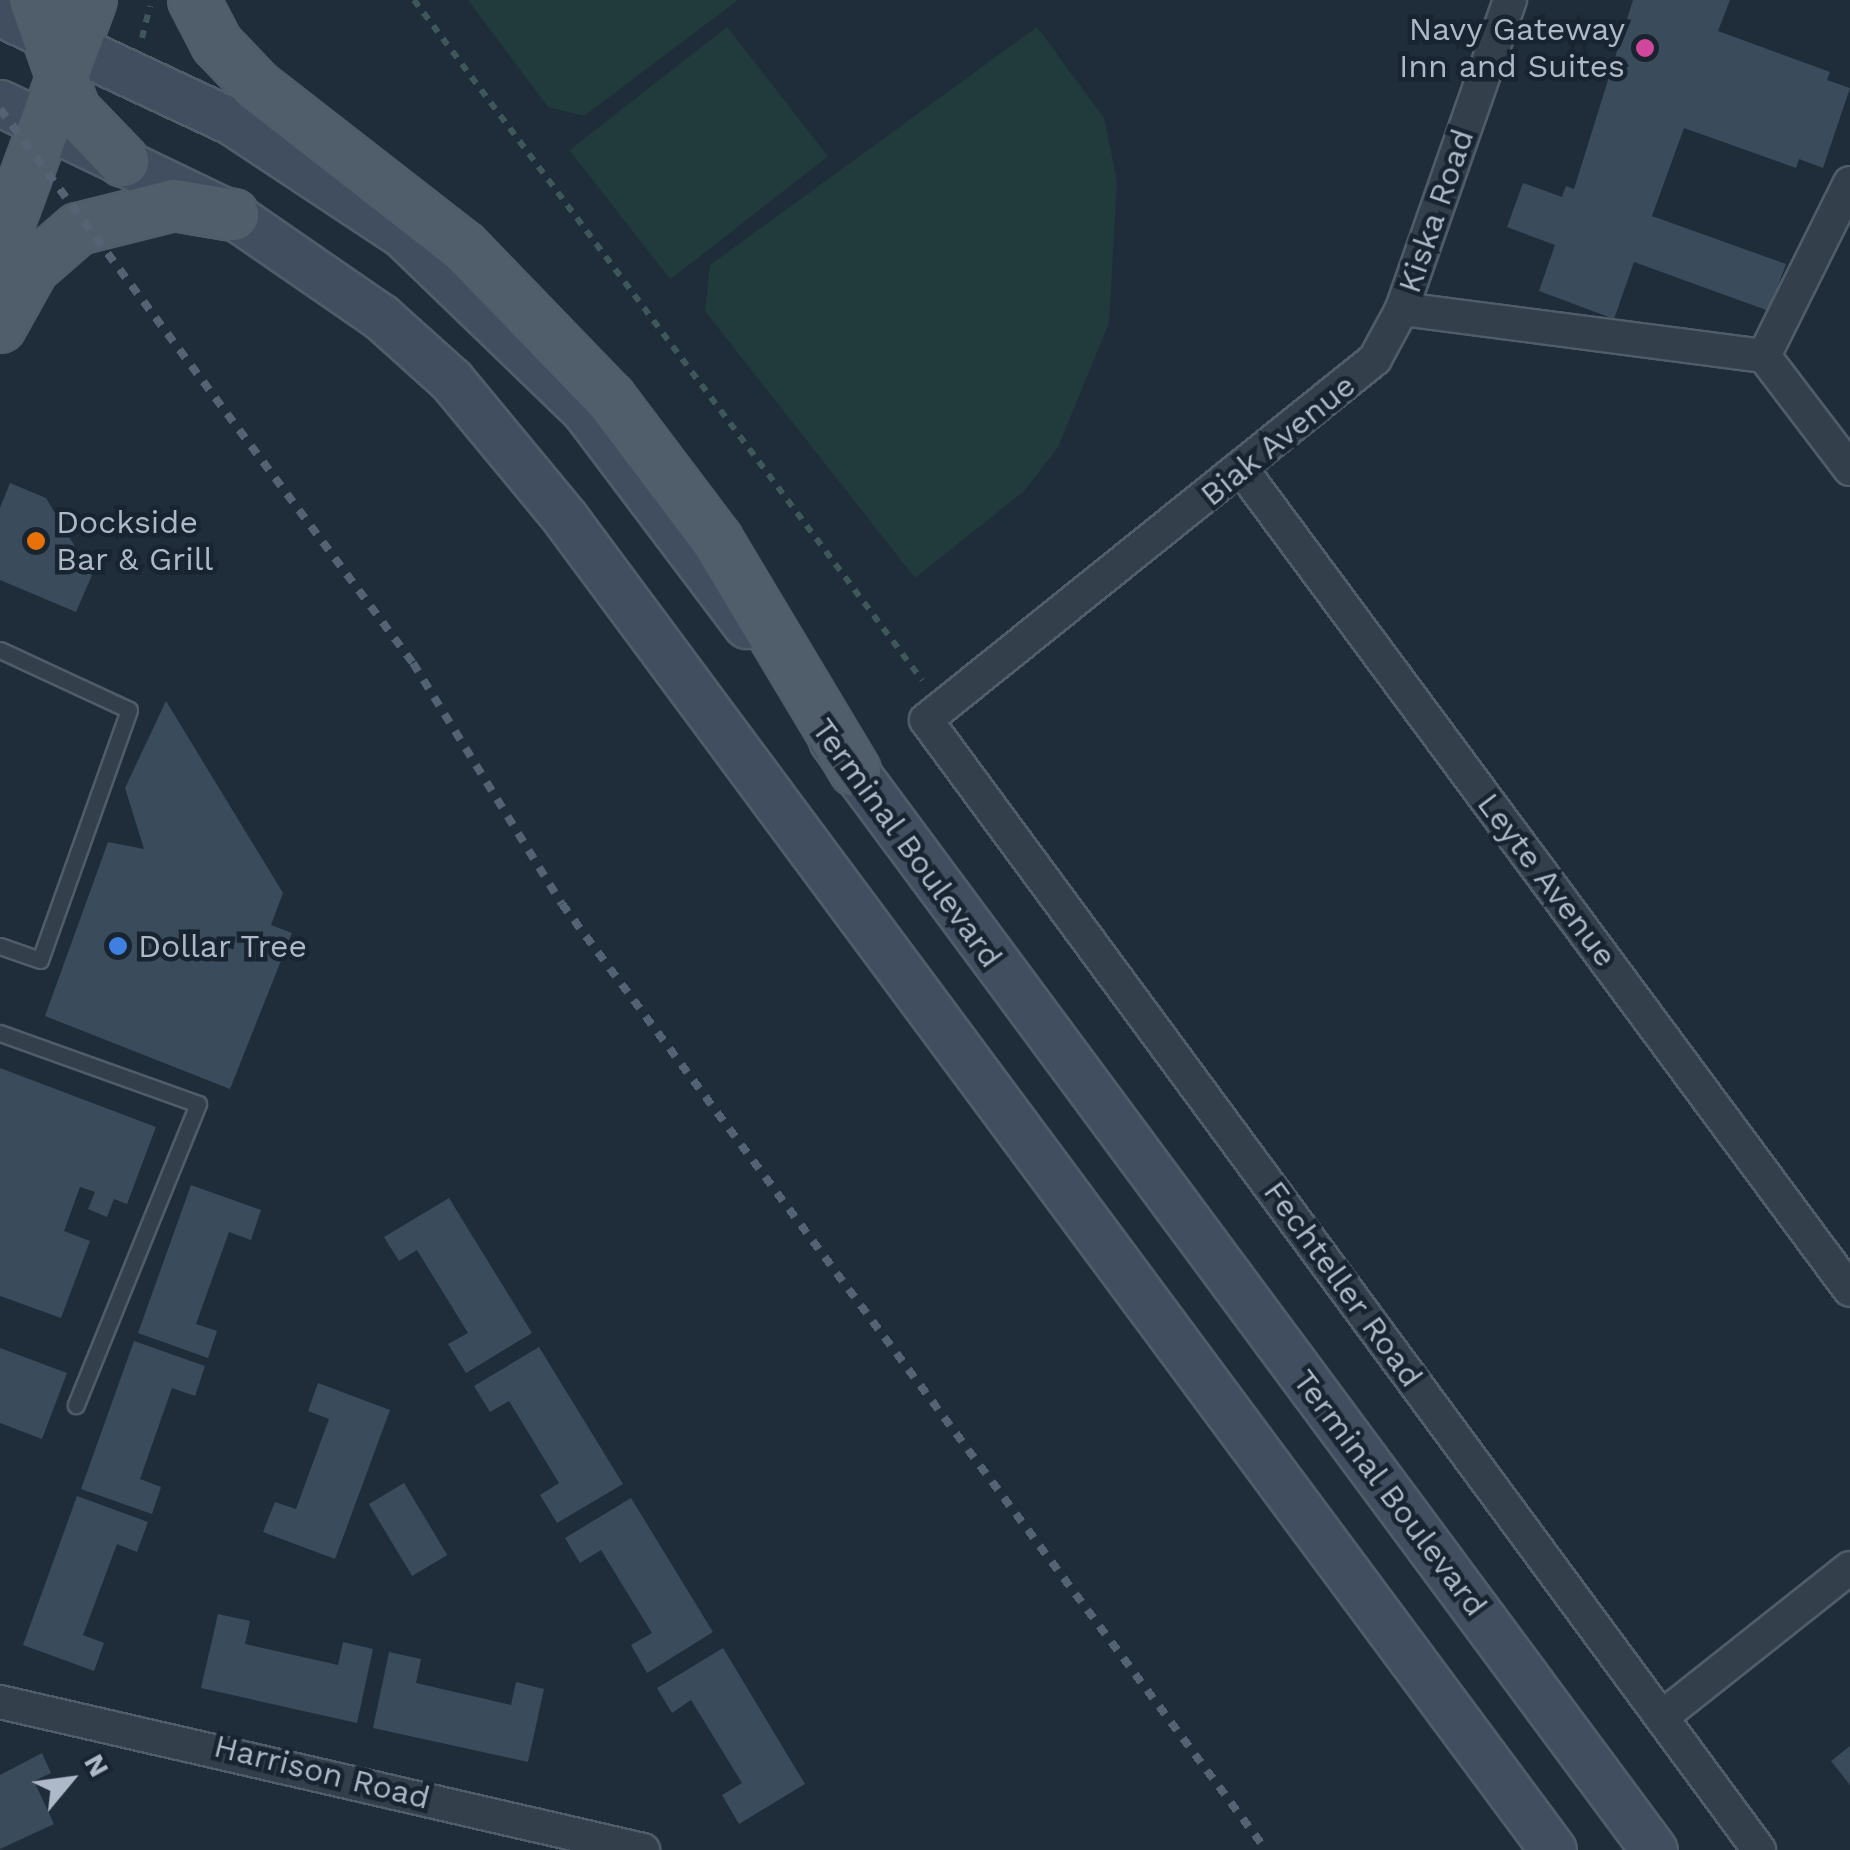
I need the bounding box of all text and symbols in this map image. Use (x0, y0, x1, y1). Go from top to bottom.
place label: Navy Gateway Inn and Suites (1399, 11, 1625, 86)
marker: Navy Gateway Inn and Suites (1634, 37, 1656, 59)
street label: Kiska Road (1390, 124, 1482, 298)
street label: Biak Avenue (1192, 365, 1364, 515)
place label: Dockside Bar & Grill (56, 504, 214, 579)
marker: Dockside Bar & Grill (25, 530, 47, 552)
street label: Terminal Boulevard (803, 711, 1011, 975)
street label: Leyte Avenue (1469, 785, 1625, 975)
place label: Dollar Tree (138, 927, 309, 965)
marker: Dollar Tree (107, 935, 129, 957)
street label: Fechteller Road (1255, 1173, 1431, 1395)
street label: Terminal Boulevard (1285, 1362, 1495, 1624)
street label: Harrison Road (210, 1727, 434, 1817)
north arrow (20, 1730, 120, 1830)
text: N (77, 1748, 116, 1782)

